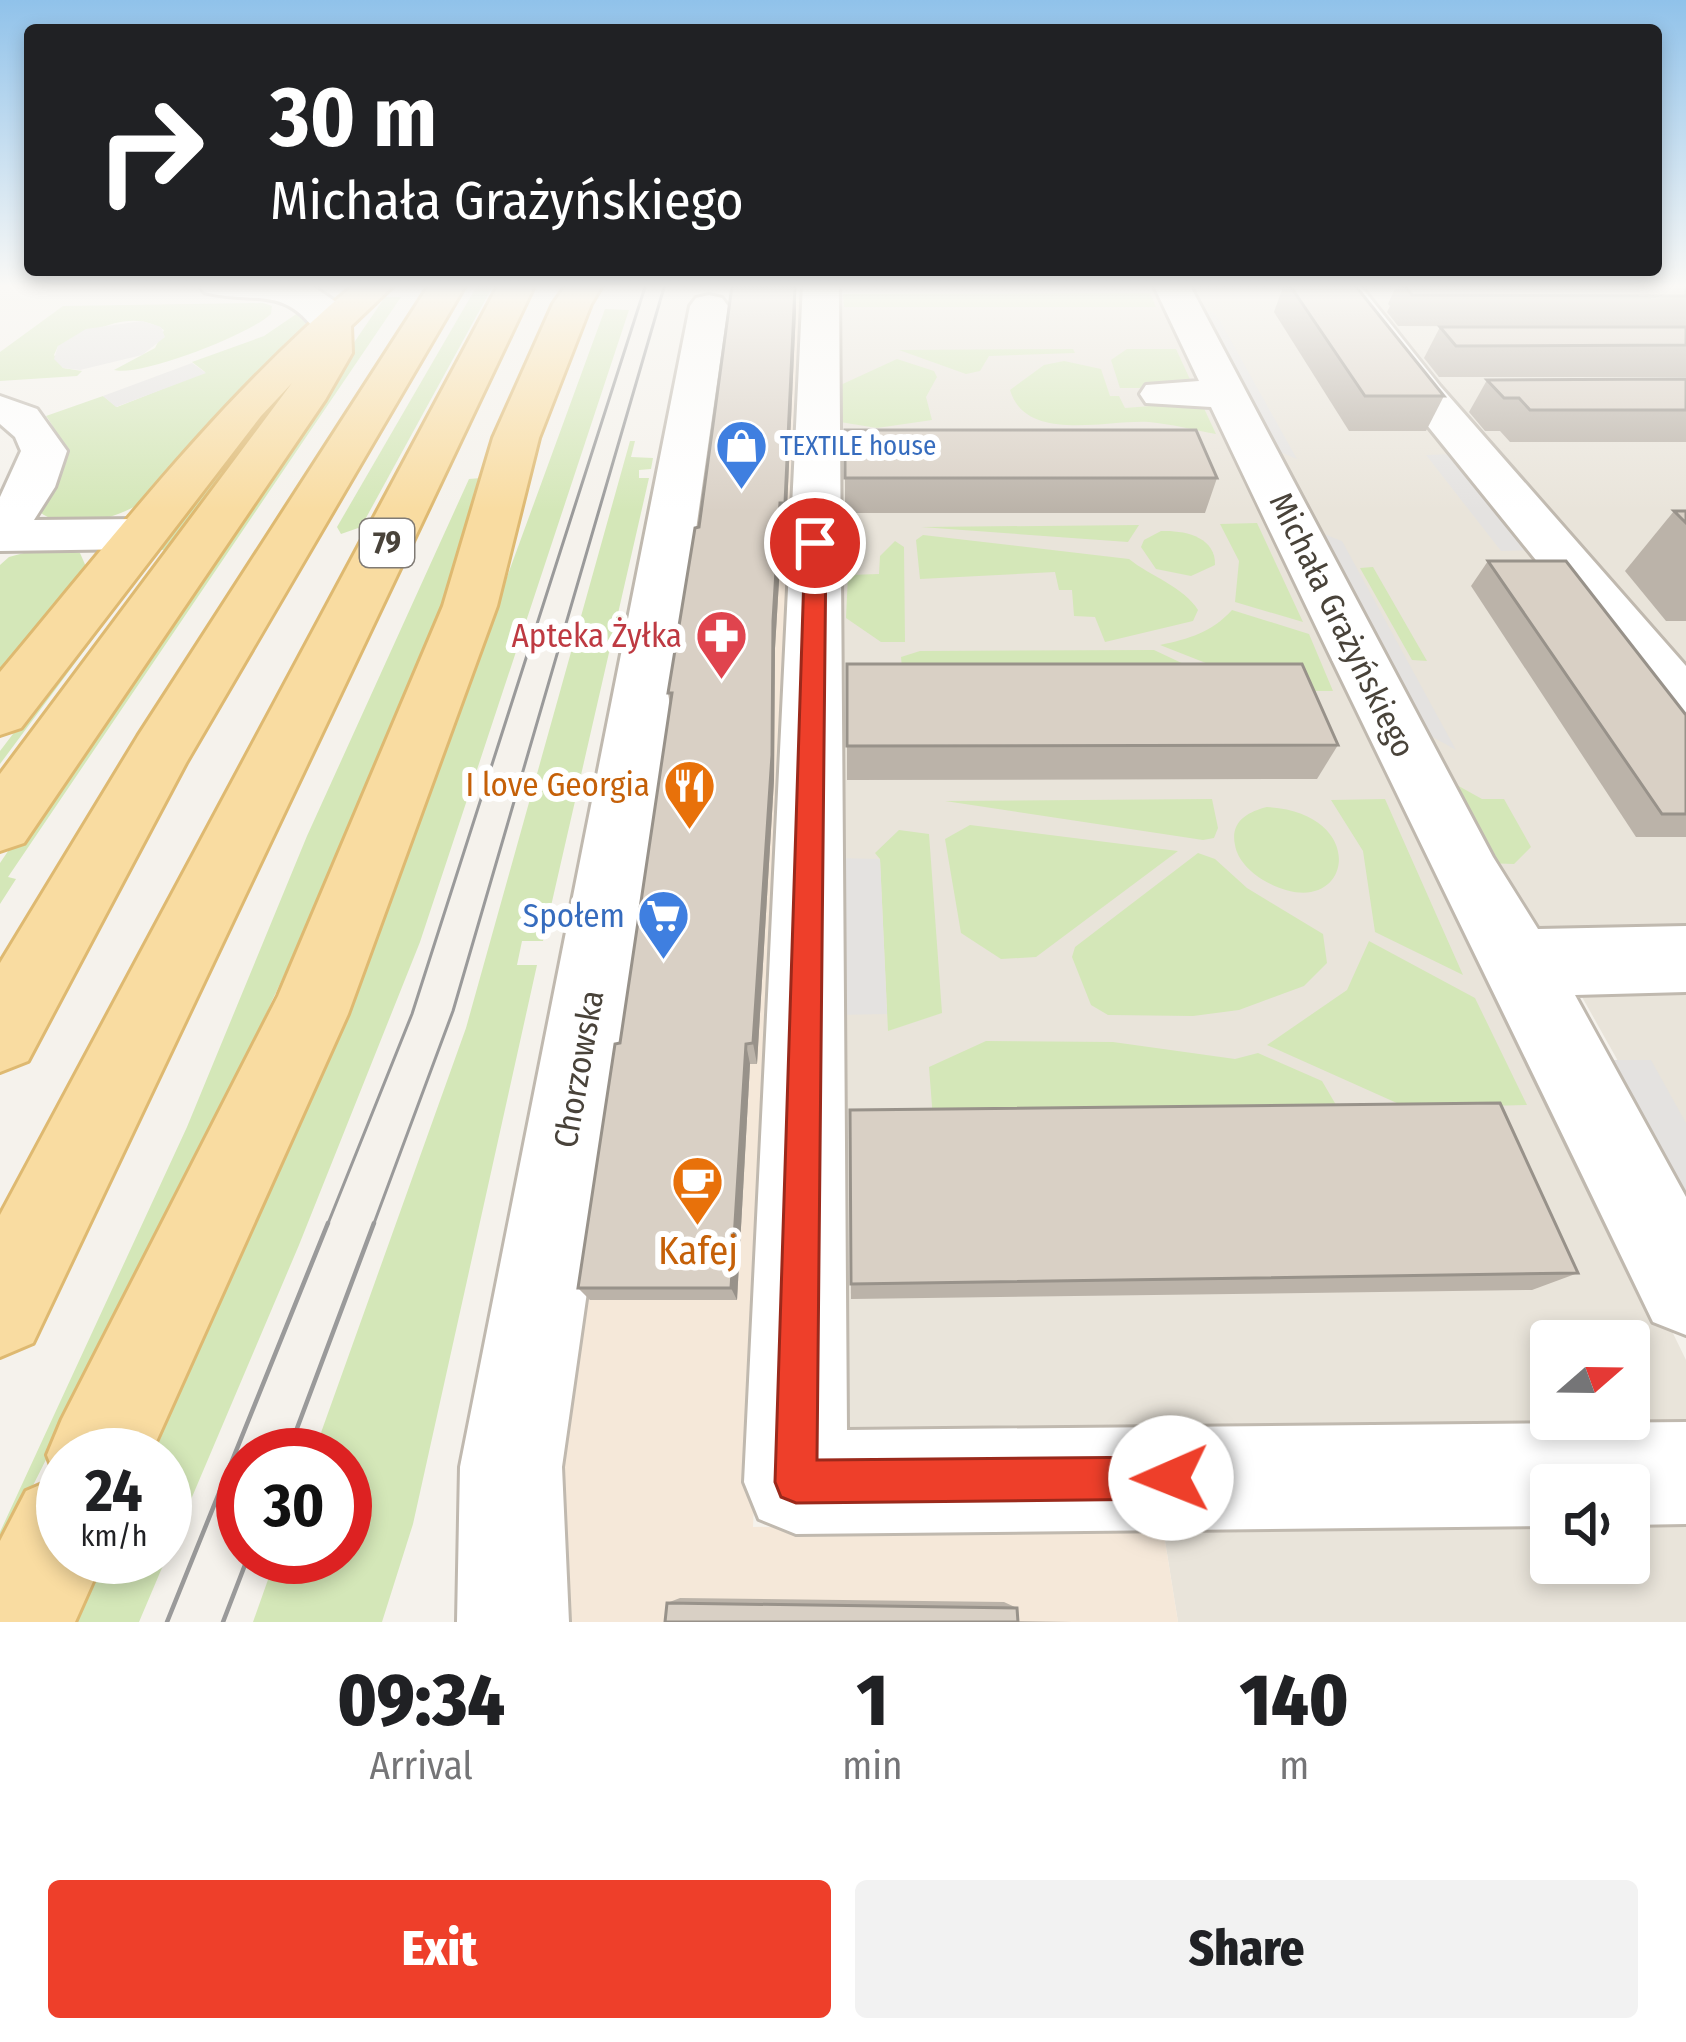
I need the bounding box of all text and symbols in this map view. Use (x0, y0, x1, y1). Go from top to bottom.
text: 30 m (270, 67, 437, 168)
icon: right (72, 72, 228, 228)
text: Michała Grażyńskiego (270, 169, 744, 233)
shop icon: TEXTILE house (713, 418, 769, 492)
place label: TEXTILE house (780, 430, 936, 462)
street label: Michała Grażyńskiego (1261, 486, 1423, 764)
pin (764, 492, 866, 594)
icon: arrive (782, 510, 848, 576)
road number: 79 (360, 519, 414, 567)
pharmacy icon: Apteka Żyłka (693, 608, 749, 682)
place label: Apteka Żyłka (511, 616, 682, 656)
restaurant icon: I love Georgia (661, 757, 717, 831)
place label: I love Georgia (466, 765, 650, 805)
supermarket icon: Społem (636, 888, 692, 962)
place label: Społem (523, 896, 625, 936)
street label: Chorzowska (545, 987, 613, 1151)
cafe icon: Kafej (670, 1153, 726, 1227)
place label: Kafej (658, 1228, 738, 1274)
north arrow (1530, 1320, 1650, 1440)
map controls (1530, 1320, 1650, 1584)
position arrow (1108, 1415, 1234, 1541)
speed limit sign: 30 (216, 1428, 372, 1584)
text: 24 (85, 1455, 143, 1527)
button: sound (1530, 1464, 1650, 1584)
text: km/h (81, 1518, 147, 1554)
text: 09:34 (337, 1658, 505, 1744)
text: 1 (857, 1658, 888, 1744)
text: 140 (1240, 1658, 1349, 1744)
text: Arrival (369, 1743, 473, 1789)
text: min (842, 1743, 903, 1789)
text: m (1279, 1743, 1309, 1789)
button: Exit (48, 1880, 831, 2018)
button: Share (855, 1880, 1638, 2018)

